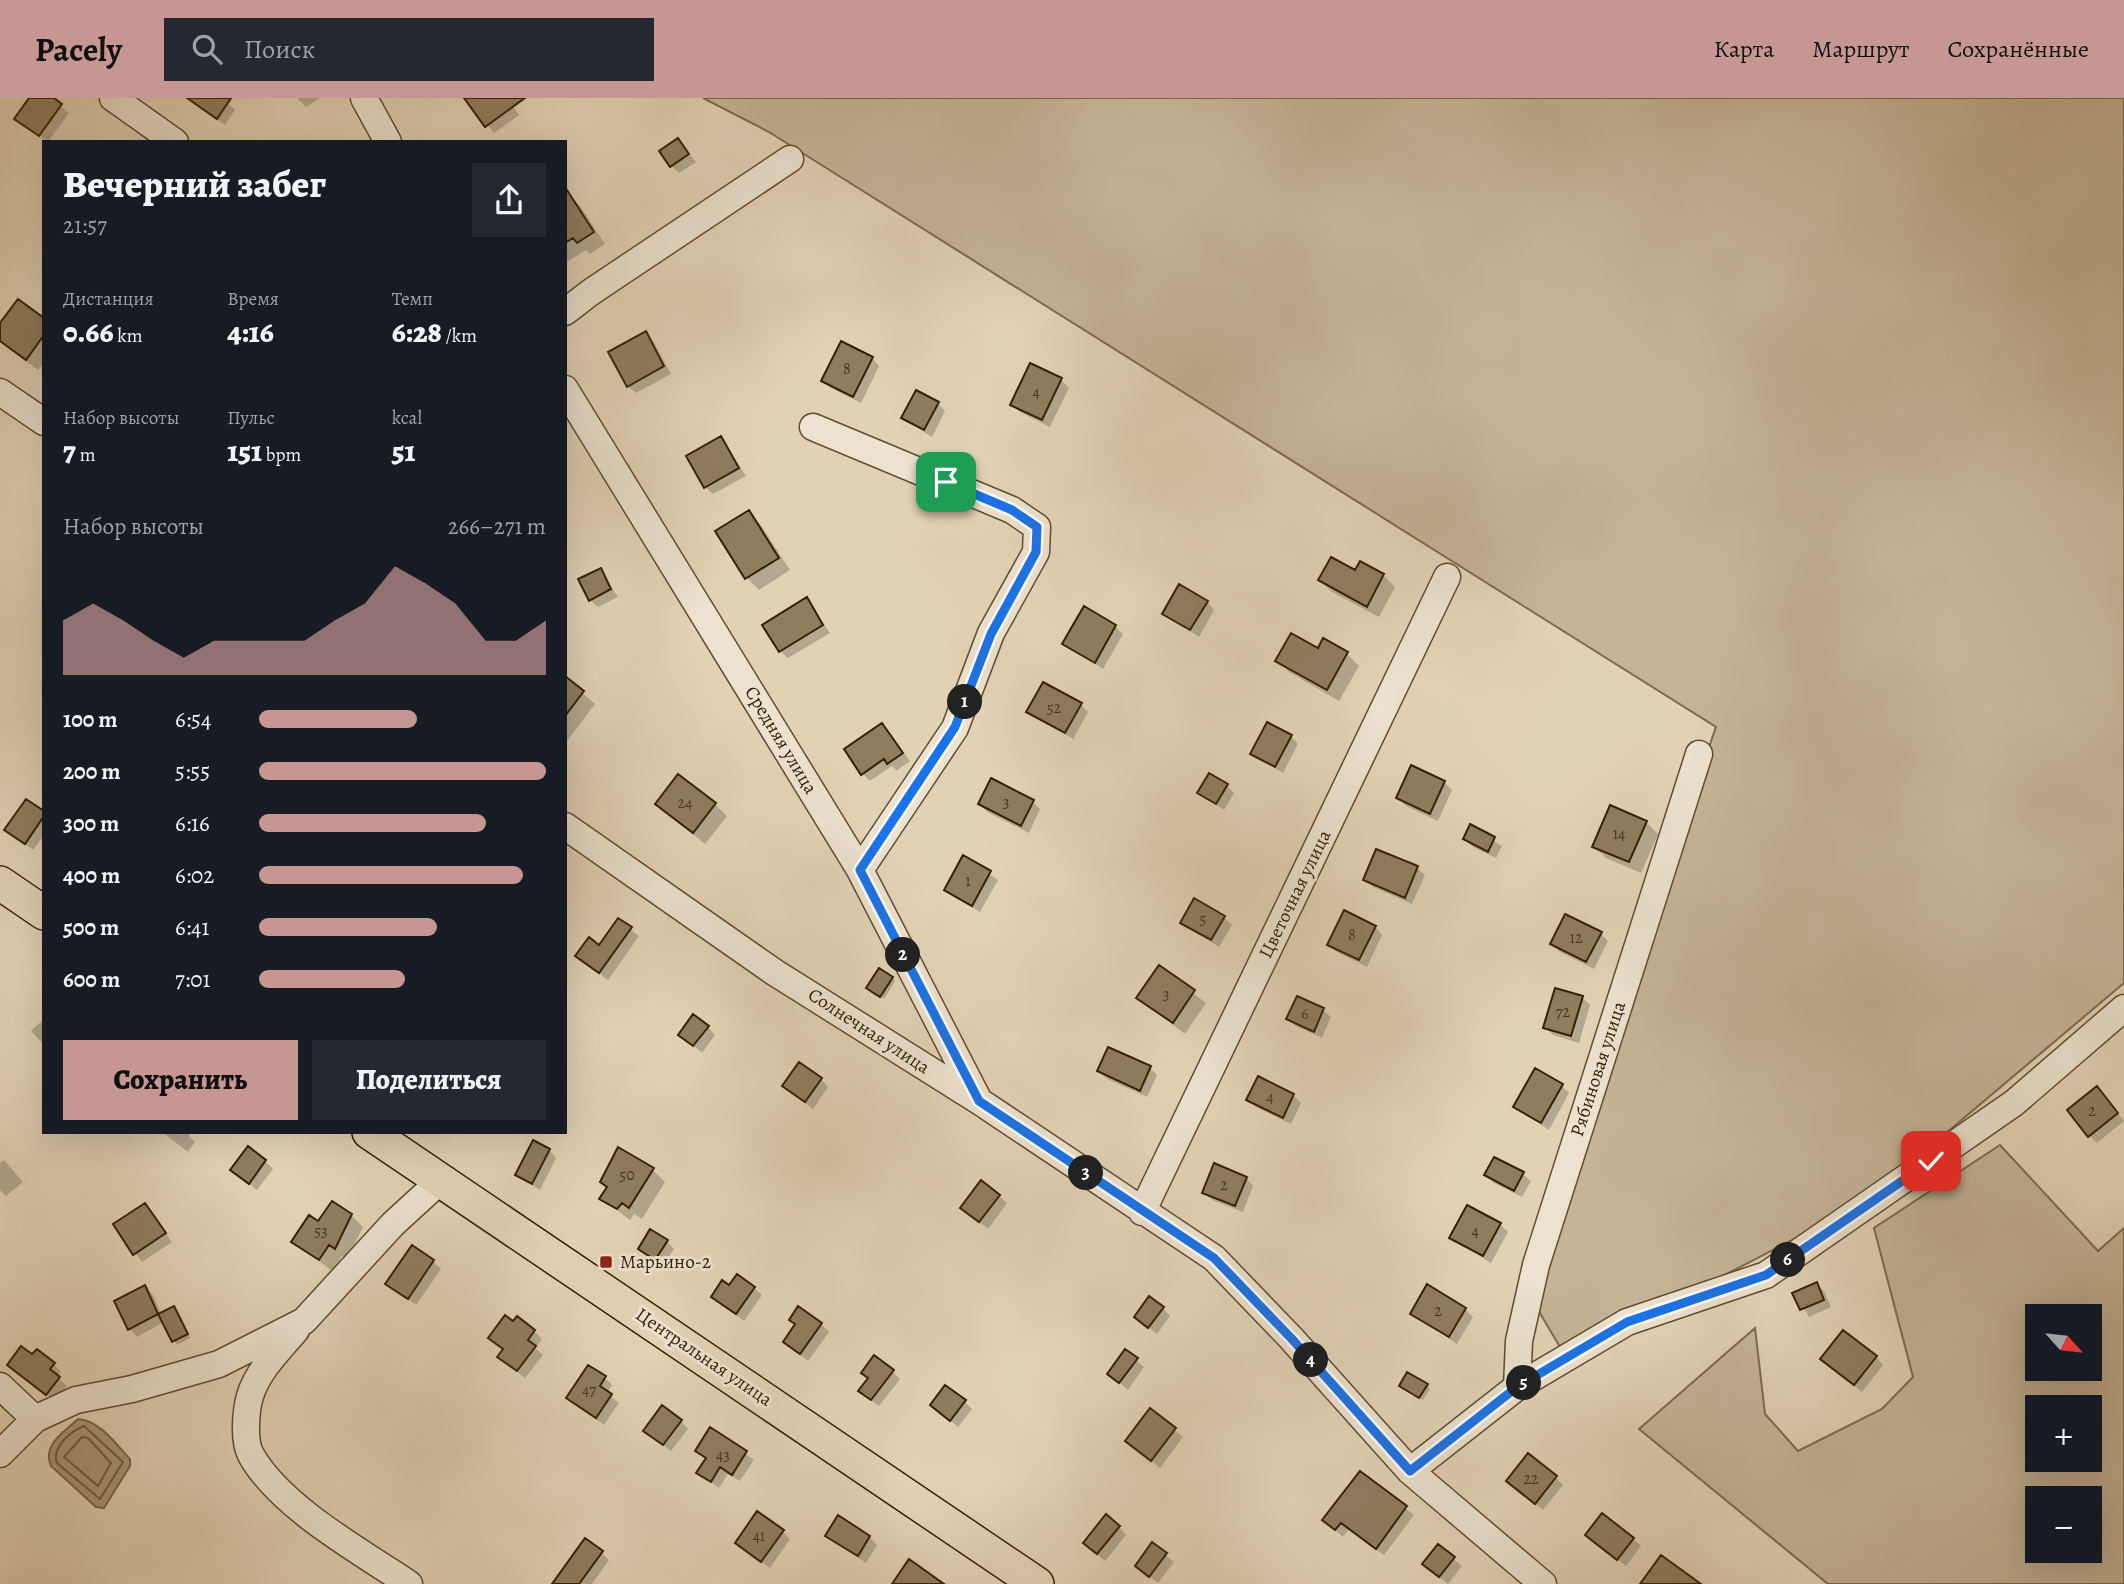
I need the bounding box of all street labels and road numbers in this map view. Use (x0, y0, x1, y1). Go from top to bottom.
street label: Средняя улица (739, 681, 824, 799)
street label: Цветочная улица (1253, 825, 1337, 962)
street label: Солнечная улица (803, 982, 935, 1080)
street label: Рябиновая улица (1564, 998, 1632, 1140)
street label: Центральная улица (631, 1302, 778, 1412)

